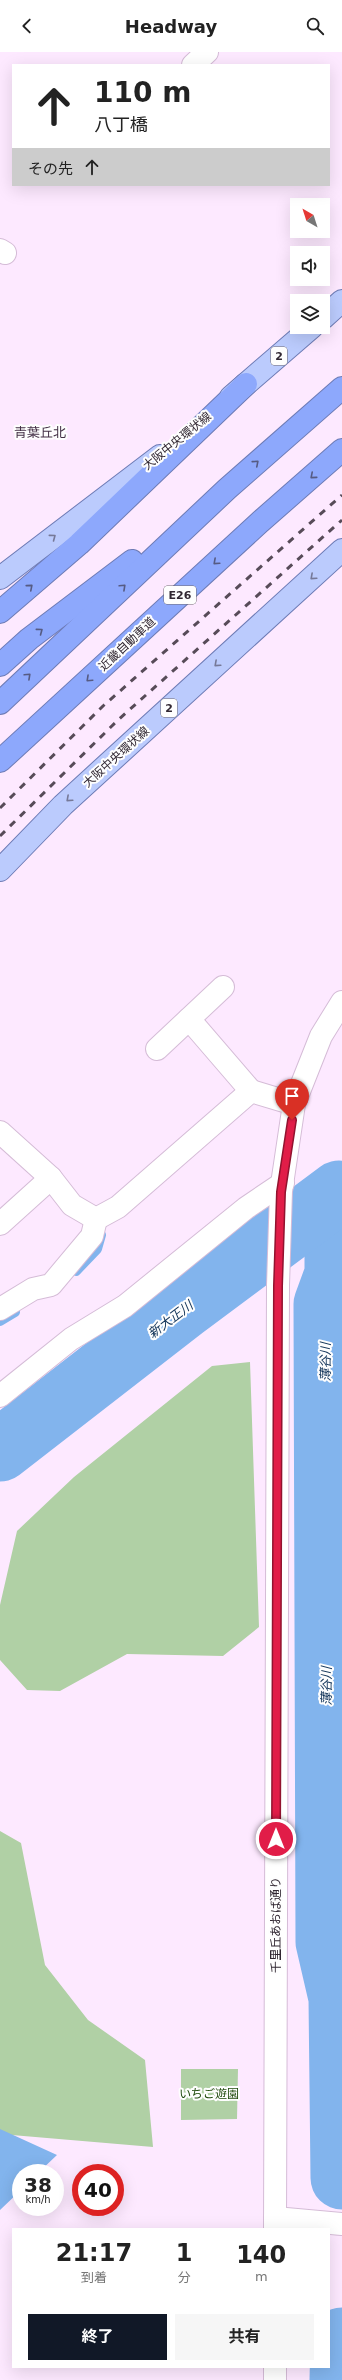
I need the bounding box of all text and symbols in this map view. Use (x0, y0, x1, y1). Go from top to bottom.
icon: back (16, 15, 38, 37)
icon: search (304, 15, 326, 37)
text: Headway (125, 16, 217, 37)
text: 110 m (94, 76, 191, 109)
icon: ahead (28, 80, 80, 132)
text: 八丁橋 (94, 114, 148, 135)
icon: ahead (81, 156, 103, 178)
text: その先 (28, 160, 73, 178)
north arrow (290, 198, 330, 238)
map controls (290, 198, 330, 334)
button: sound (290, 246, 330, 286)
button: layers (290, 294, 330, 334)
road number: 2 (271, 347, 287, 365)
street label: 大阪中央環状線 (140, 409, 214, 473)
district label: 青葉丘北 (14, 425, 66, 440)
one-way arrow (252, 461, 259, 468)
one-way arrow (310, 471, 317, 478)
one-way arrow (49, 535, 56, 542)
one-way arrow (213, 558, 220, 565)
one-way arrow (310, 572, 318, 579)
one-way arrow (25, 584, 32, 591)
one-way arrow (118, 584, 126, 592)
road number: E26 (164, 586, 196, 604)
street label: 近畿自動車道 (96, 614, 158, 674)
one-way arrow (36, 629, 43, 636)
one-way arrow (214, 659, 222, 667)
one-way arrow (24, 674, 31, 681)
one-way arrow (86, 674, 94, 681)
road number: 2 (161, 699, 177, 717)
street label: 大阪中央環状線 (80, 724, 152, 790)
one-way arrow (67, 794, 74, 801)
pin (275, 1079, 309, 1120)
icon: arrive (281, 1085, 303, 1107)
water label: 新大正川 (145, 1297, 197, 1341)
water label: 薄谷川 (318, 1341, 333, 1382)
water label: 薄谷川 (319, 1665, 334, 1706)
position arrow (255, 1818, 297, 1860)
street label: 千里丘あおば通り (269, 1877, 283, 1973)
park label: いちご遊園 (179, 2087, 239, 2101)
speed limit sign: 40 (72, 2164, 124, 2216)
text: 38 (24, 2173, 52, 2197)
text: km/h (25, 2194, 51, 2205)
text: 21:17 (56, 2239, 132, 2267)
text: 1 (176, 2239, 192, 2267)
text: 140 (236, 2241, 286, 2269)
text: m (255, 2269, 268, 2284)
text: 到着 (81, 2270, 107, 2285)
text: 分 (178, 2270, 191, 2285)
button: 終了 (28, 2314, 167, 2360)
button: 共有 (175, 2314, 314, 2360)

